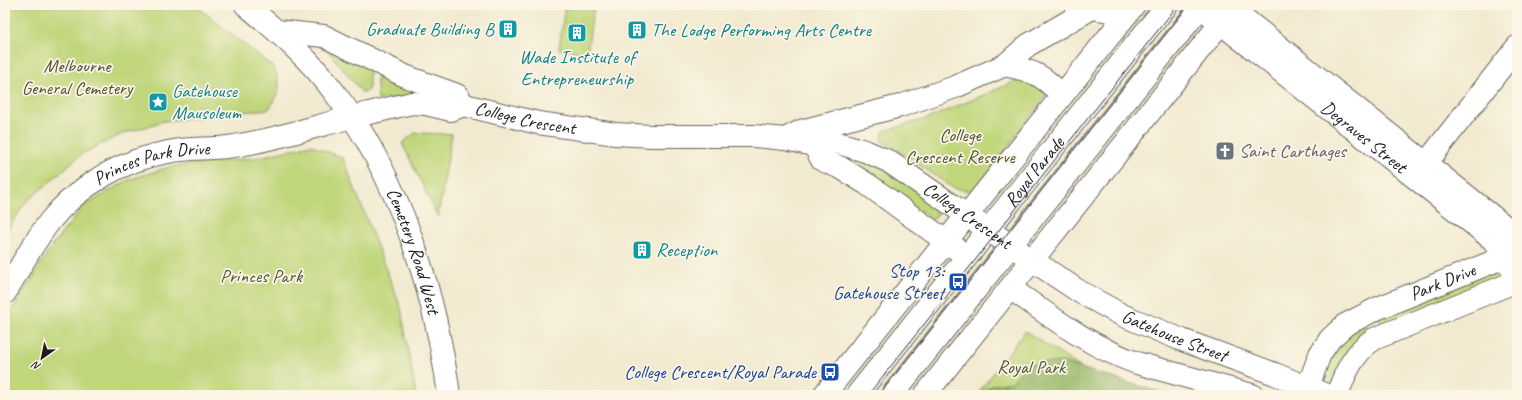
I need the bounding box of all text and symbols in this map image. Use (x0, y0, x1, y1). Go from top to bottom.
place label: Graduate Building B (366, 17, 495, 41)
building icon: Graduate Building B (497, 18, 519, 40)
place label: The Lodge Performing Arts Centre (651, 18, 873, 42)
building icon: The Lodge Performing Arts Centre (626, 19, 648, 41)
building icon: Wade Institute of Entrepreneurship (566, 22, 588, 44)
place label: Wade Institute of Entrepreneurship (519, 45, 639, 91)
park label: Melbourne General Cemetery (22, 54, 134, 100)
place label: Gatehouse Mausoleum (172, 79, 243, 125)
place icon: Gatehouse Mausoleum (147, 91, 169, 113)
street label: Degraves Street (1316, 95, 1413, 180)
street label: College Crescent (472, 96, 579, 140)
park label: College Crescent Reserve (905, 123, 1016, 169)
street label: Royal Parade (999, 130, 1071, 212)
street label: Princes Park Drive (89, 136, 212, 191)
place label: Saint Carthages (1239, 139, 1348, 163)
church icon: Saint Carthages (1214, 140, 1236, 162)
street label: College Crescent (918, 177, 1018, 255)
street label: Cemetery Road West (381, 184, 446, 318)
place label: Reception (656, 238, 718, 262)
building icon: Reception (631, 239, 653, 261)
street label: Park Drive (1406, 257, 1481, 306)
place label: Stop 13: Gatehouse Street (833, 259, 947, 305)
park label: Princes Park (220, 264, 304, 288)
bus stop icon: Stop 13: Gatehouse Street (947, 271, 969, 293)
street label: Gatehouse Street (1118, 304, 1233, 368)
north arrow (22, 338, 62, 378)
park label: Royal Park (997, 355, 1067, 379)
text: N (28, 357, 43, 374)
place label: College Crescent/Royal Parade (624, 360, 818, 384)
bus stop icon: College Crescent/Royal Parade (819, 361, 841, 383)

